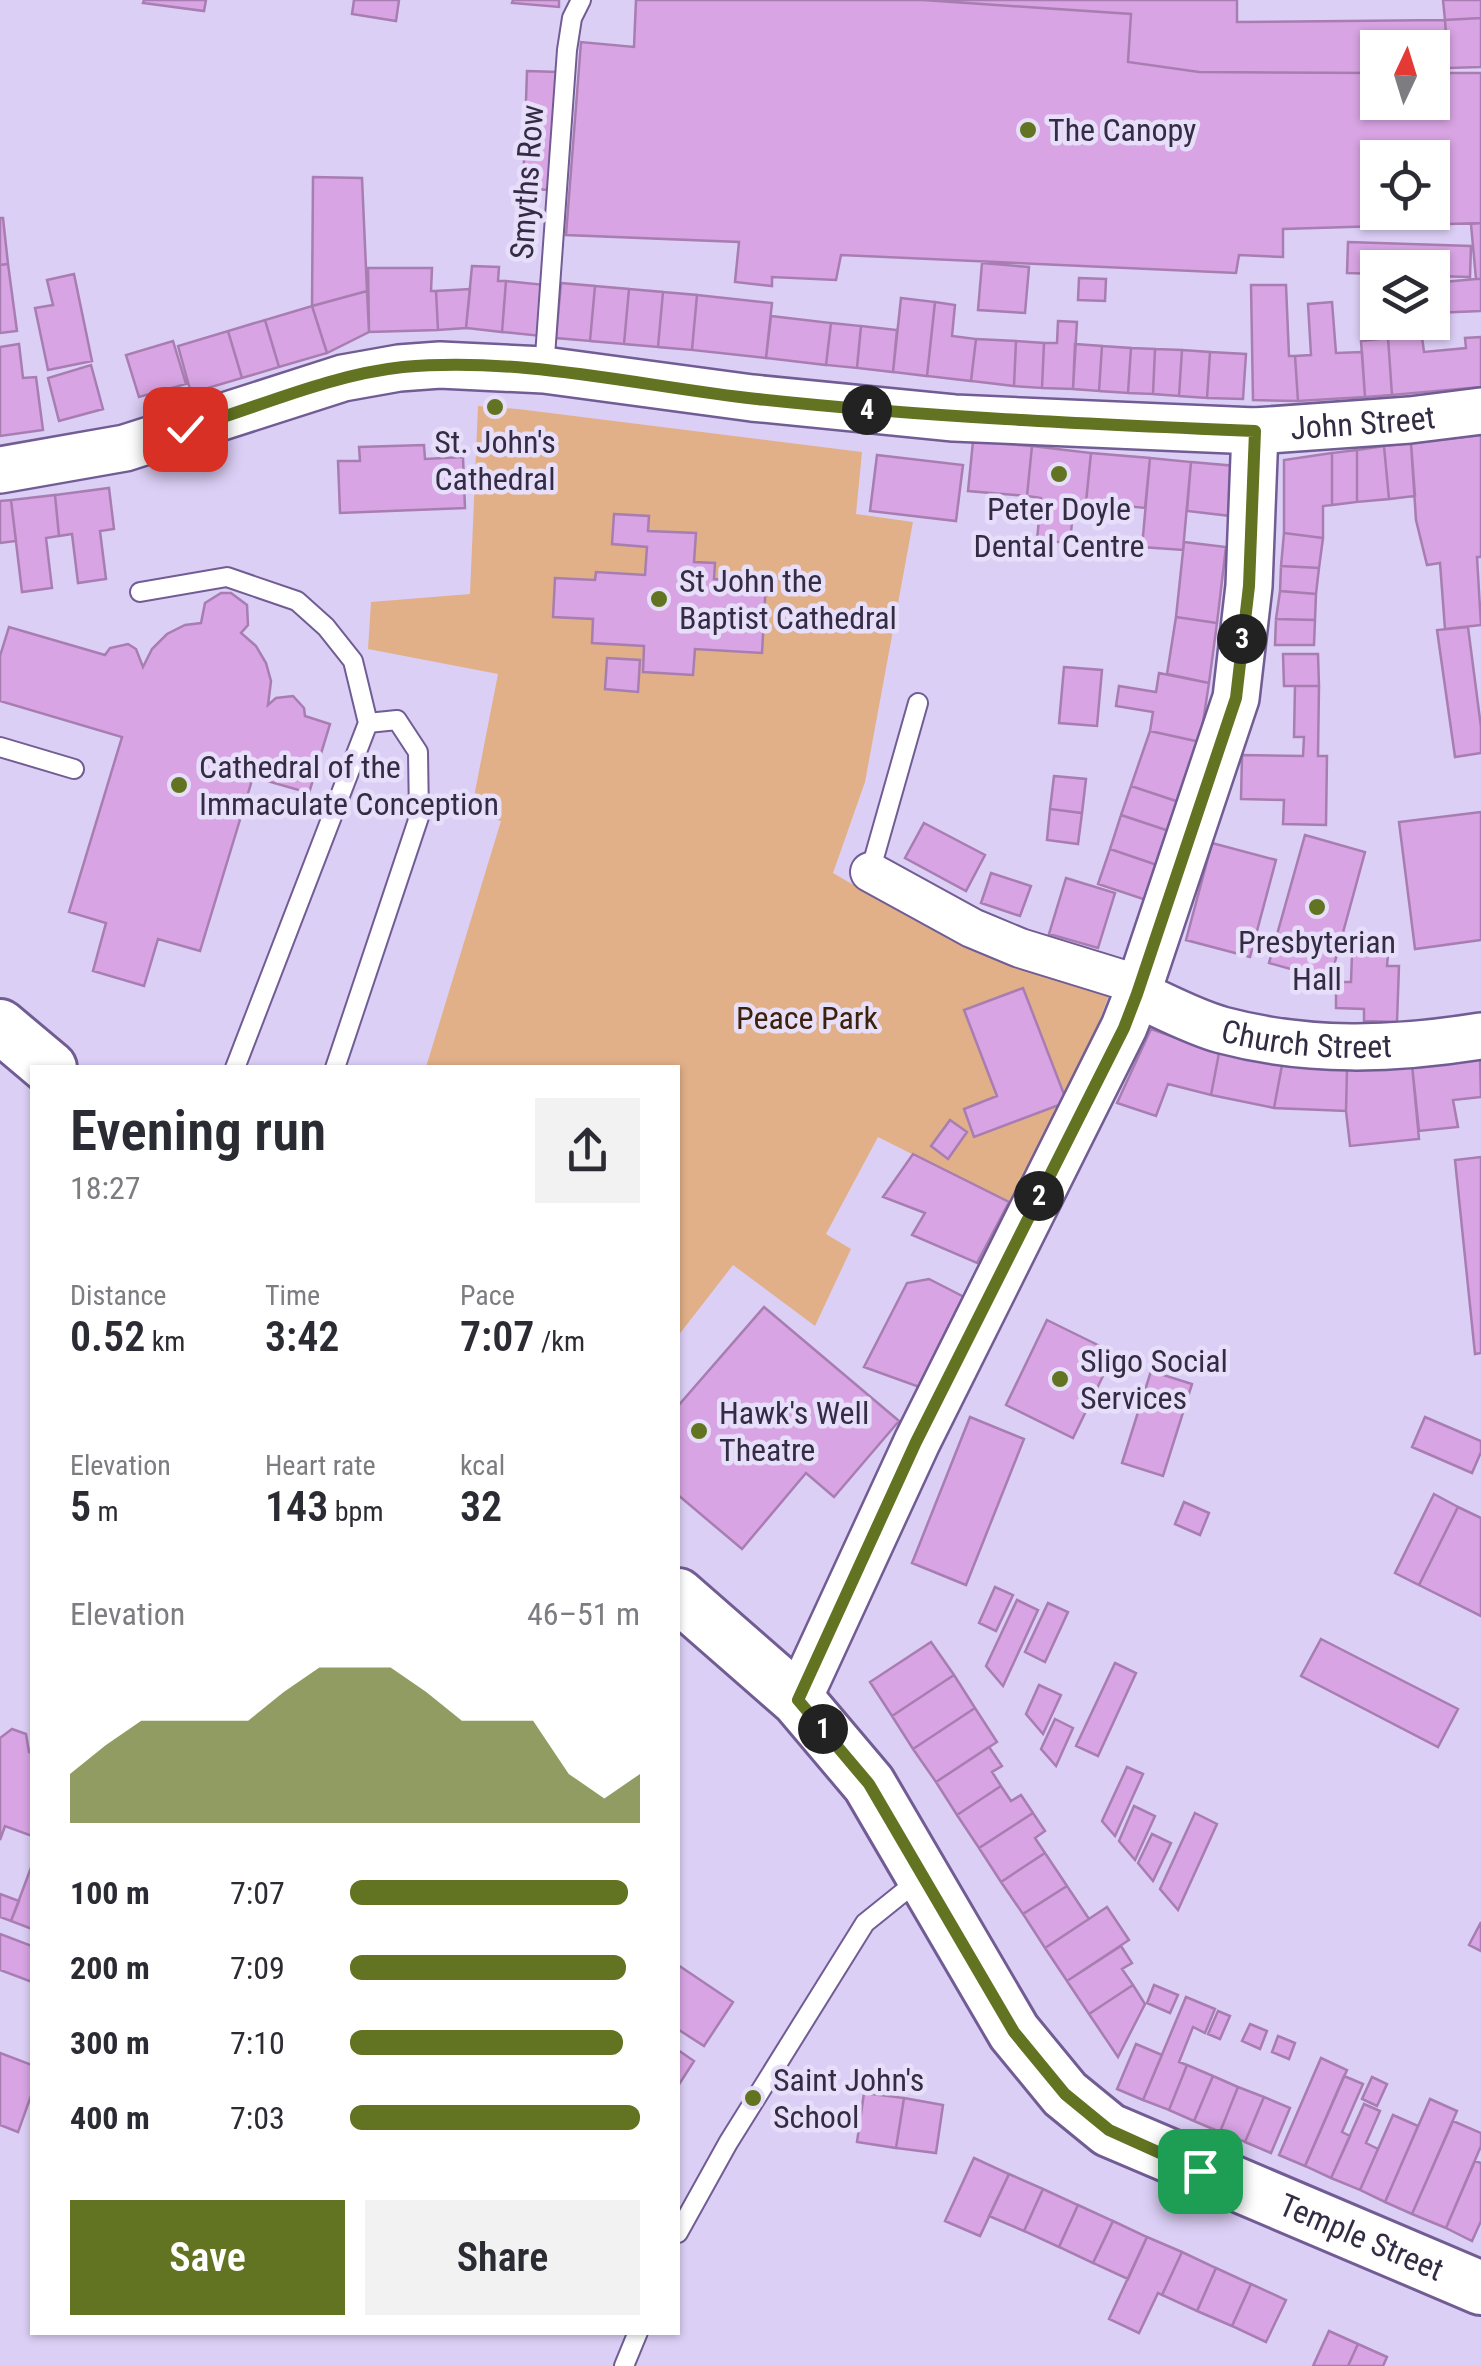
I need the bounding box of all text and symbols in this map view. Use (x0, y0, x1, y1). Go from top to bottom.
north arrow (1360, 30, 1450, 120)
map controls (1360, 30, 1450, 340)
street label: Smyths Row (503, 104, 551, 260)
place label: The Canopy (1048, 111, 1196, 149)
marker: The Canopy (1017, 119, 1039, 141)
button: locate (1360, 140, 1450, 230)
button: layers (1360, 250, 1450, 340)
pin: 4 (842, 385, 892, 435)
pin (143, 387, 228, 472)
text: 4 (860, 393, 874, 426)
marker: St. John's Cathedral (484, 396, 506, 418)
street label: John Street (1289, 398, 1437, 447)
icon: check (158, 402, 213, 457)
place label: St. John's Cathedral (434, 423, 556, 498)
marker: Peter Doyle Dental Centre (1048, 463, 1070, 485)
place label: Peter Doyle Dental Centre (974, 490, 1144, 565)
place label: St John the Baptist Cathedral (679, 562, 897, 637)
marker: St John the Baptist Cathedral (648, 588, 670, 610)
pin: 3 (1217, 614, 1267, 664)
text: 3 (1235, 622, 1249, 655)
place label: Cathedral of the Immaculate Conception (199, 748, 499, 823)
marker: Cathedral of the Immaculate Conception (168, 774, 190, 796)
marker: Presbyterian Hall (1306, 896, 1328, 918)
place label: Presbyterian Hall (1238, 923, 1396, 998)
park label: Peace Park (736, 999, 879, 1037)
street label: Church Street (1218, 1012, 1393, 1066)
button: share (535, 1098, 640, 1203)
text: Evening run (70, 1099, 326, 1163)
text: 18:27 (70, 1169, 141, 1207)
pin: 2 (1014, 1171, 1064, 1221)
text: 2 (1032, 1179, 1046, 1212)
text: Distance (70, 1279, 167, 1312)
text: Time (265, 1279, 320, 1312)
text: Pace (460, 1279, 515, 1312)
text: 0.52 (70, 1312, 145, 1361)
text: 3:42 (265, 1312, 339, 1361)
text: 7:07 (460, 1312, 534, 1361)
text: km (145, 1325, 185, 1358)
text: /km (534, 1325, 585, 1358)
place label: Sligo Social Services (1080, 1342, 1228, 1417)
marker: Sligo Social Services (1049, 1368, 1071, 1390)
place label: Hawk's Well Theatre (719, 1394, 869, 1469)
marker: Hawk's Well Theatre (688, 1420, 710, 1442)
text: Elevation (70, 1449, 171, 1482)
text: Heart rate (265, 1449, 376, 1482)
text: kcal (460, 1449, 505, 1482)
text: 5 (70, 1482, 91, 1531)
text: 143 (265, 1482, 328, 1531)
text: 32 (460, 1482, 502, 1531)
text: m (91, 1495, 119, 1528)
text: bpm (328, 1495, 384, 1528)
text: Elevation (70, 1595, 185, 1633)
text: 46–51 m (527, 1595, 640, 1633)
pin: 1 (798, 1704, 848, 1754)
text: 1 (816, 1712, 830, 1745)
text: 100 m (70, 1874, 150, 1912)
text: 7:07 (230, 1874, 285, 1912)
text: 200 m (70, 1949, 150, 1987)
text: 7:09 (230, 1949, 285, 1987)
text: 300 m (70, 2024, 150, 2062)
text: 7:10 (230, 2024, 285, 2062)
place label: Saint John's School (773, 2061, 924, 2136)
marker: Saint John's School (742, 2087, 764, 2109)
text: 400 m (70, 2099, 150, 2137)
text: 7:03 (230, 2099, 285, 2137)
pin (1158, 2129, 1243, 2214)
icon: arrive (1173, 2144, 1228, 2199)
street label: Temple Street (1274, 2186, 1449, 2289)
button: Save (70, 2200, 345, 2315)
button: Share (365, 2200, 640, 2315)

